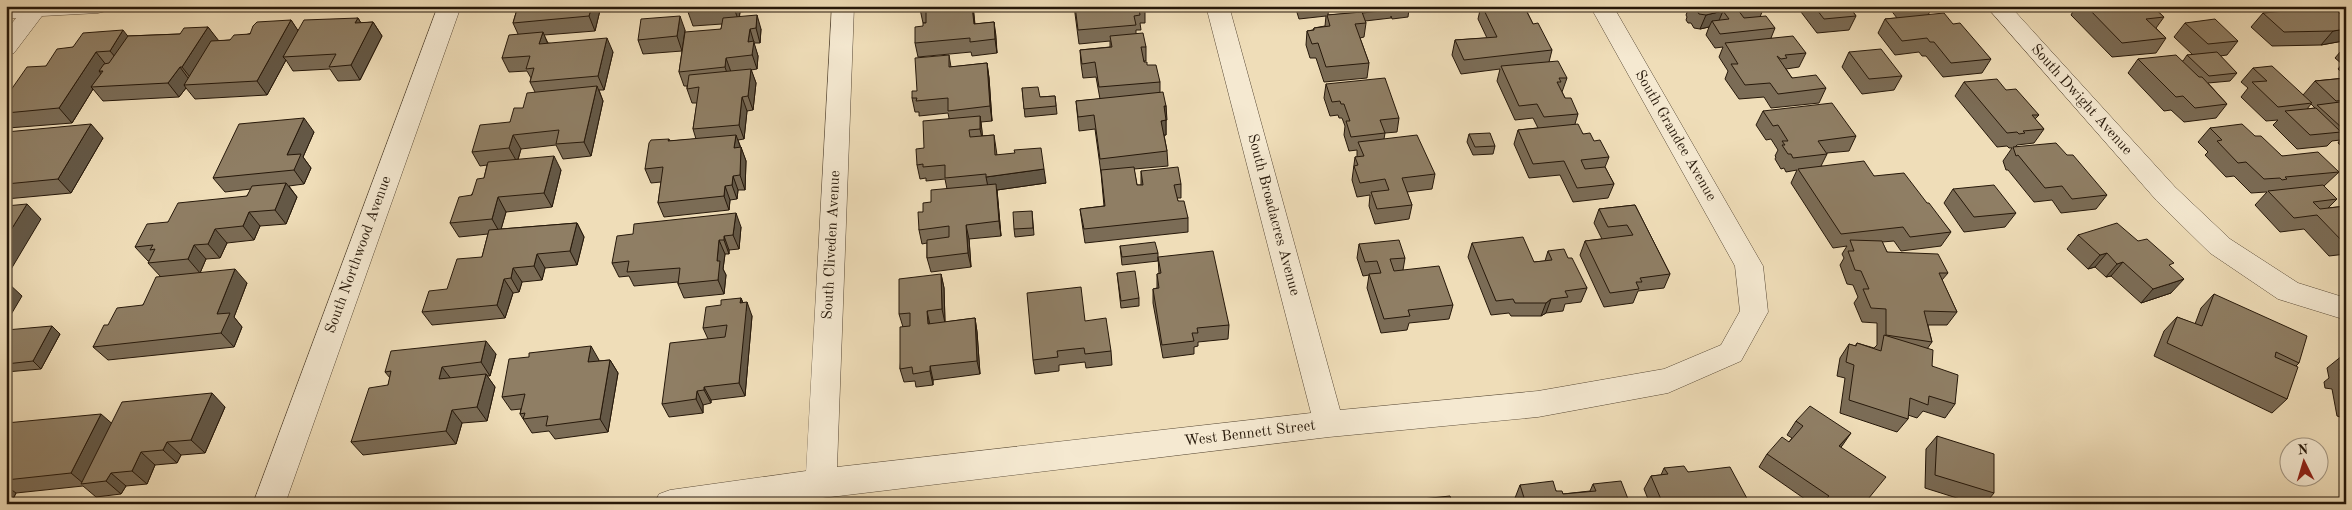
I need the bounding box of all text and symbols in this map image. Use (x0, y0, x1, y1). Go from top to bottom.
street label: South Dwight Avenue (2028, 42, 2135, 158)
street label: South Grandee Avenue (1631, 68, 1719, 204)
street label: South Broadacres Avenue (1244, 132, 1302, 298)
street label: South Cliveden Avenue (821, 170, 843, 320)
street label: South Northwood Avenue (323, 174, 395, 336)
street label: West Bennett Street (1183, 418, 1317, 450)
north arrow (2280, 438, 2330, 488)
text: N (2297, 443, 2309, 457)

